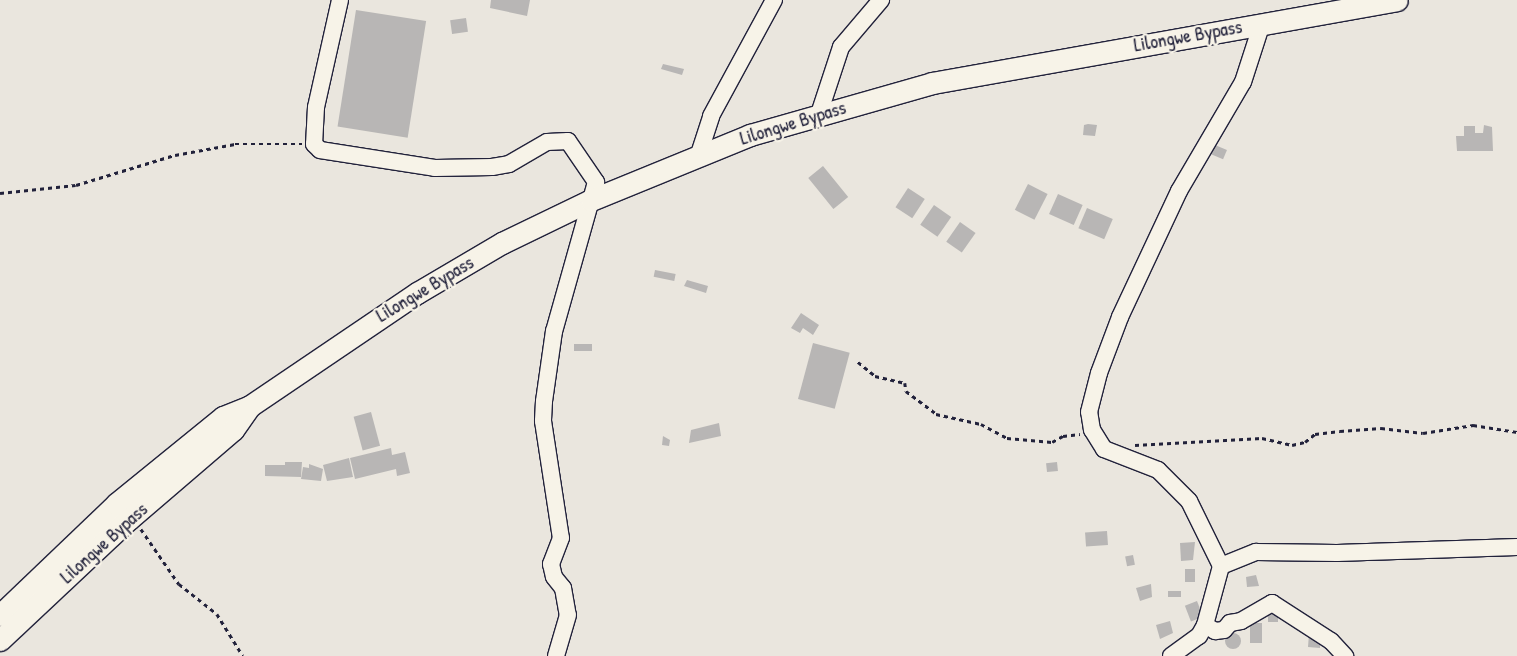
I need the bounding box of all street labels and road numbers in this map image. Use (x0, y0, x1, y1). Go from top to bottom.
street label: Lilongwe Bypass (1132, 15, 1244, 57)
street label: Lilongwe Bypass (737, 96, 849, 150)
street label: Lilongwe Bypass (372, 251, 478, 327)
street label: Lilongwe Bypass (56, 498, 152, 588)

